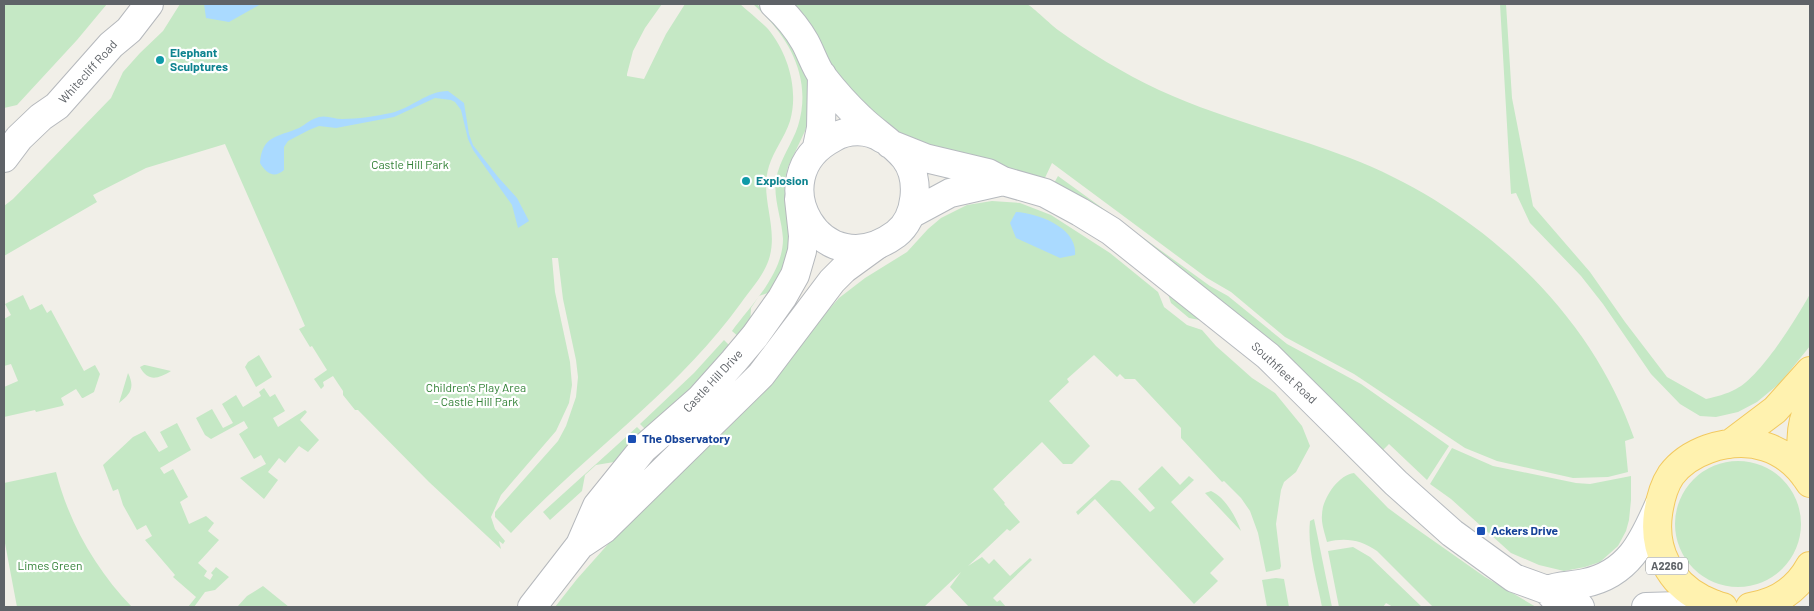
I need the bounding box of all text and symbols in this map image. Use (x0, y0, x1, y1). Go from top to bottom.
street label: Whitecliff Road (55, 37, 119, 106)
place label: Elephant Sculptures (170, 45, 228, 73)
marker: Elephant Sculptures (154, 54, 166, 66)
park label: Castle Hill Park (371, 157, 449, 171)
place label: Explosion (756, 173, 808, 187)
marker: Explosion (740, 175, 752, 187)
street label: Southfleet Road (1249, 339, 1320, 406)
street label: Castle Hill Drive (680, 346, 745, 415)
park label: Children's Play Area - Castle Hill Park (426, 380, 526, 408)
place label: The Observatory (642, 431, 730, 445)
marker: The Observatory (626, 433, 638, 445)
place label: Ackers Drive (1491, 523, 1559, 537)
marker: Ackers Drive (1475, 525, 1487, 537)
park label: Limes Green (17, 558, 83, 572)
road number: A2260 (1646, 558, 1688, 574)

